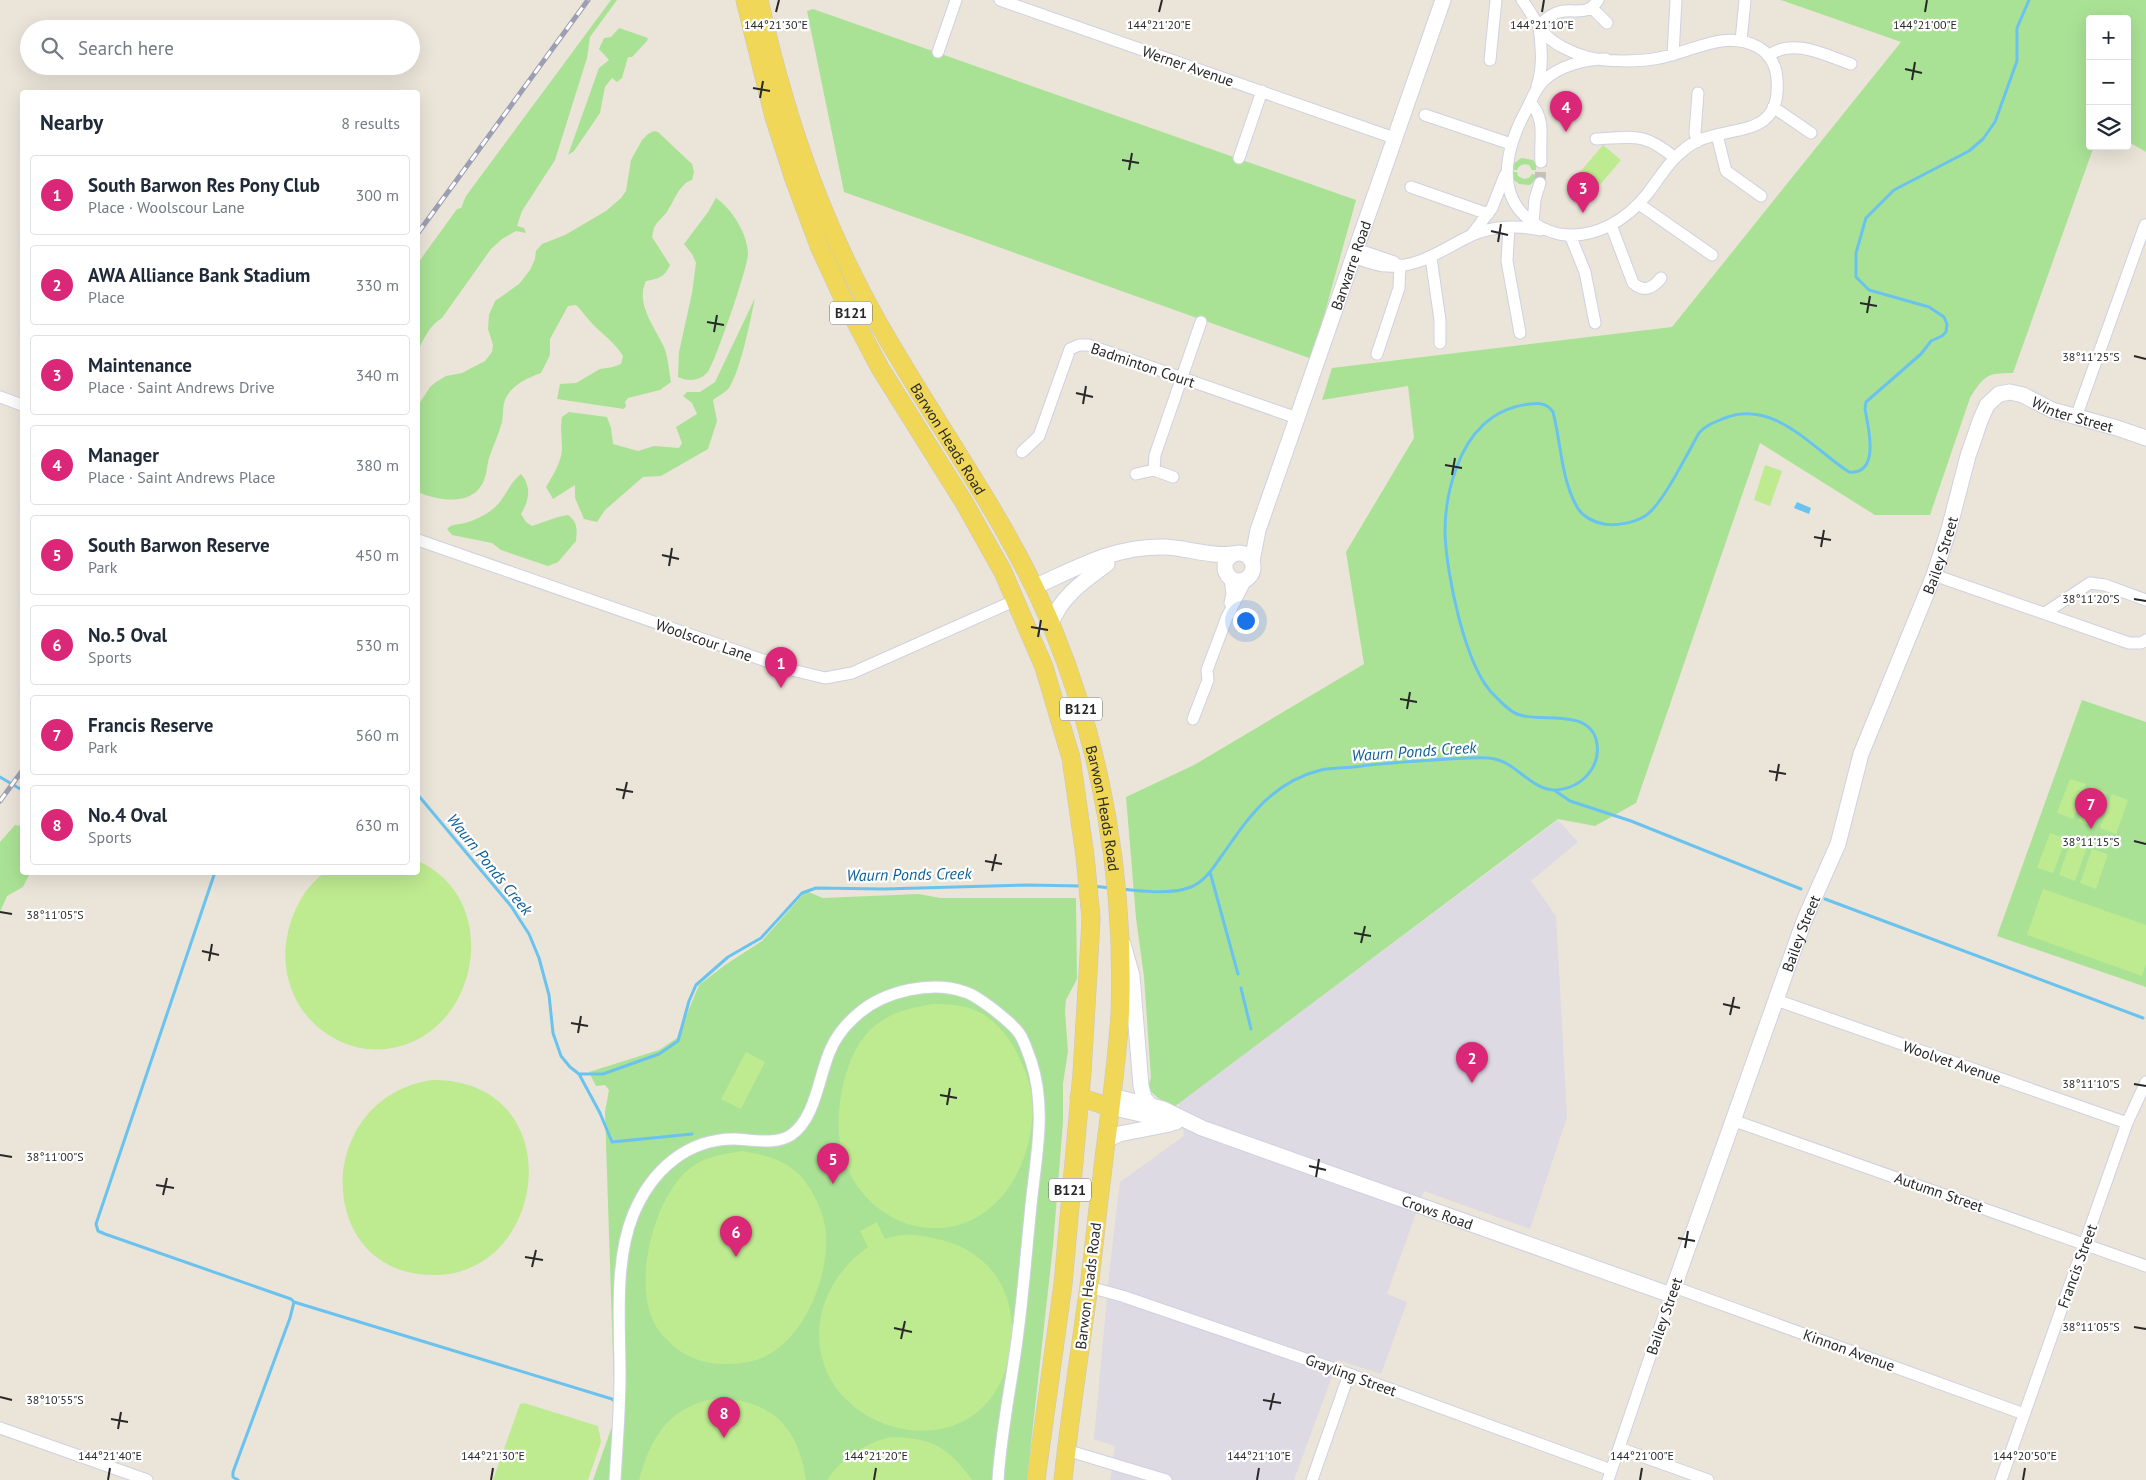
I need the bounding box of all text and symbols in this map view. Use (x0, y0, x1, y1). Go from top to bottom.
map controls (2086, 15, 2131, 150)
button: + (2086, 15, 2131, 60)
text: 144°21'30"E (744, 17, 808, 32)
text: 144°21'20"E (1127, 17, 1191, 32)
text: 144°21'10"E (1510, 17, 1574, 32)
text: 144°21'00"E (1893, 17, 1957, 32)
search box (20, 20, 420, 75)
icon: search (38, 34, 66, 62)
text: Search here (78, 36, 174, 60)
street label: Werner Avenue (1140, 41, 1236, 91)
button: − (2086, 60, 2131, 105)
pin: 4 (1550, 91, 1582, 132)
button: layers (2086, 105, 2131, 150)
text: Nearby (40, 109, 103, 136)
text: 8 results (341, 113, 400, 133)
pin: 3 (1567, 172, 1599, 213)
text: South Barwon Res Pony Club (88, 173, 320, 197)
text: 1 (52, 185, 62, 205)
text: 300 m (356, 185, 399, 205)
text: Place · Woolscour Lane (88, 197, 245, 217)
street label: Barwarre Road (1326, 218, 1375, 312)
text: AWA Alliance Bank Stadium (88, 263, 310, 287)
text: 2 (52, 275, 62, 295)
text: 330 m (356, 275, 399, 295)
text: Place (88, 287, 125, 307)
road number: B121 (830, 302, 872, 324)
street label: Badminton Court (1089, 338, 1197, 392)
text: 38°11'25"S (2062, 349, 2120, 364)
text: Maintenance (88, 353, 192, 377)
text: 3 (52, 365, 62, 385)
text: 340 m (356, 365, 399, 385)
text: Place · Saint Andrews Drive (88, 377, 275, 397)
street label: Barwon Heads Road (907, 379, 990, 498)
street label: Winter Street (2029, 392, 2116, 436)
text: Manager (88, 443, 159, 467)
text: 4 (52, 455, 62, 475)
text: 380 m (356, 455, 399, 475)
text: Place · Saint Andrews Place (88, 467, 275, 487)
street label: Bailey Street (1918, 514, 1961, 597)
text: South Barwon Reserve (88, 533, 270, 557)
text: 5 (52, 545, 62, 565)
text: 450 m (356, 545, 399, 565)
text: Park (88, 557, 117, 577)
text: 38°11'20"S (2062, 591, 2120, 606)
your location (1233, 608, 1259, 634)
street label: Woolscour Lane (653, 615, 755, 665)
text: No.5 Oval (88, 623, 167, 647)
text: 6 (52, 635, 62, 655)
text: 530 m (356, 635, 399, 655)
text: Sports (88, 647, 132, 667)
pin: 1 (765, 647, 797, 688)
road number: B121 (1060, 698, 1102, 721)
text: Francis Reserve (88, 713, 213, 737)
text: 7 (52, 725, 62, 745)
text: 560 m (356, 725, 399, 745)
text: Park (88, 737, 117, 757)
water label: Waurn Ponds Creek (1351, 737, 1478, 765)
street label: Barwon Heads Road (1082, 743, 1124, 872)
pin: 7 (2075, 788, 2107, 829)
text: No.4 Oval (88, 803, 167, 827)
water label: Waurn Ponds Creek (443, 809, 538, 920)
text: 8 (52, 815, 62, 835)
text: 630 m (356, 815, 399, 835)
text: Sports (88, 827, 132, 847)
text: 38°11'15"S (2062, 834, 2120, 849)
water label: Waurn Ponds Creek (846, 863, 972, 885)
street label: Bailey Street (1777, 892, 1824, 974)
text: 38°11'05"S (26, 907, 84, 922)
street label: Woolvet Avenue (1900, 1036, 2004, 1088)
pin: 2 (1456, 1042, 1488, 1083)
text: 38°11'10"S (2062, 1076, 2120, 1091)
pin: 5 (817, 1143, 849, 1184)
text: 38°11'00"S (26, 1149, 84, 1164)
street label: Autumn Street (1892, 1168, 1986, 1216)
road number: B121 (1049, 1178, 1091, 1202)
street label: Crows Road (1399, 1190, 1476, 1233)
pin: 6 (720, 1216, 752, 1257)
street label: Barwon Heads Road (1071, 1221, 1105, 1351)
street label: Francis Street (2053, 1221, 2101, 1311)
street label: Bailey Street (1642, 1275, 1686, 1357)
text: 38°11'05"S (2062, 1319, 2120, 1334)
street label: Kinnon Avenue (1801, 1325, 1897, 1375)
street label: Grayling Street (1303, 1350, 1399, 1400)
text: 38°10'55"S (26, 1392, 84, 1407)
pin: 8 (708, 1397, 740, 1438)
text: 144°21'40"E (78, 1448, 142, 1463)
text: 144°21'30"E (461, 1448, 525, 1463)
text: 144°21'20"E (844, 1448, 908, 1463)
text: 144°21'10"E (1227, 1448, 1291, 1463)
text: 144°21'00"E (1610, 1448, 1674, 1463)
text: 144°20'50"E (1993, 1448, 2057, 1463)

